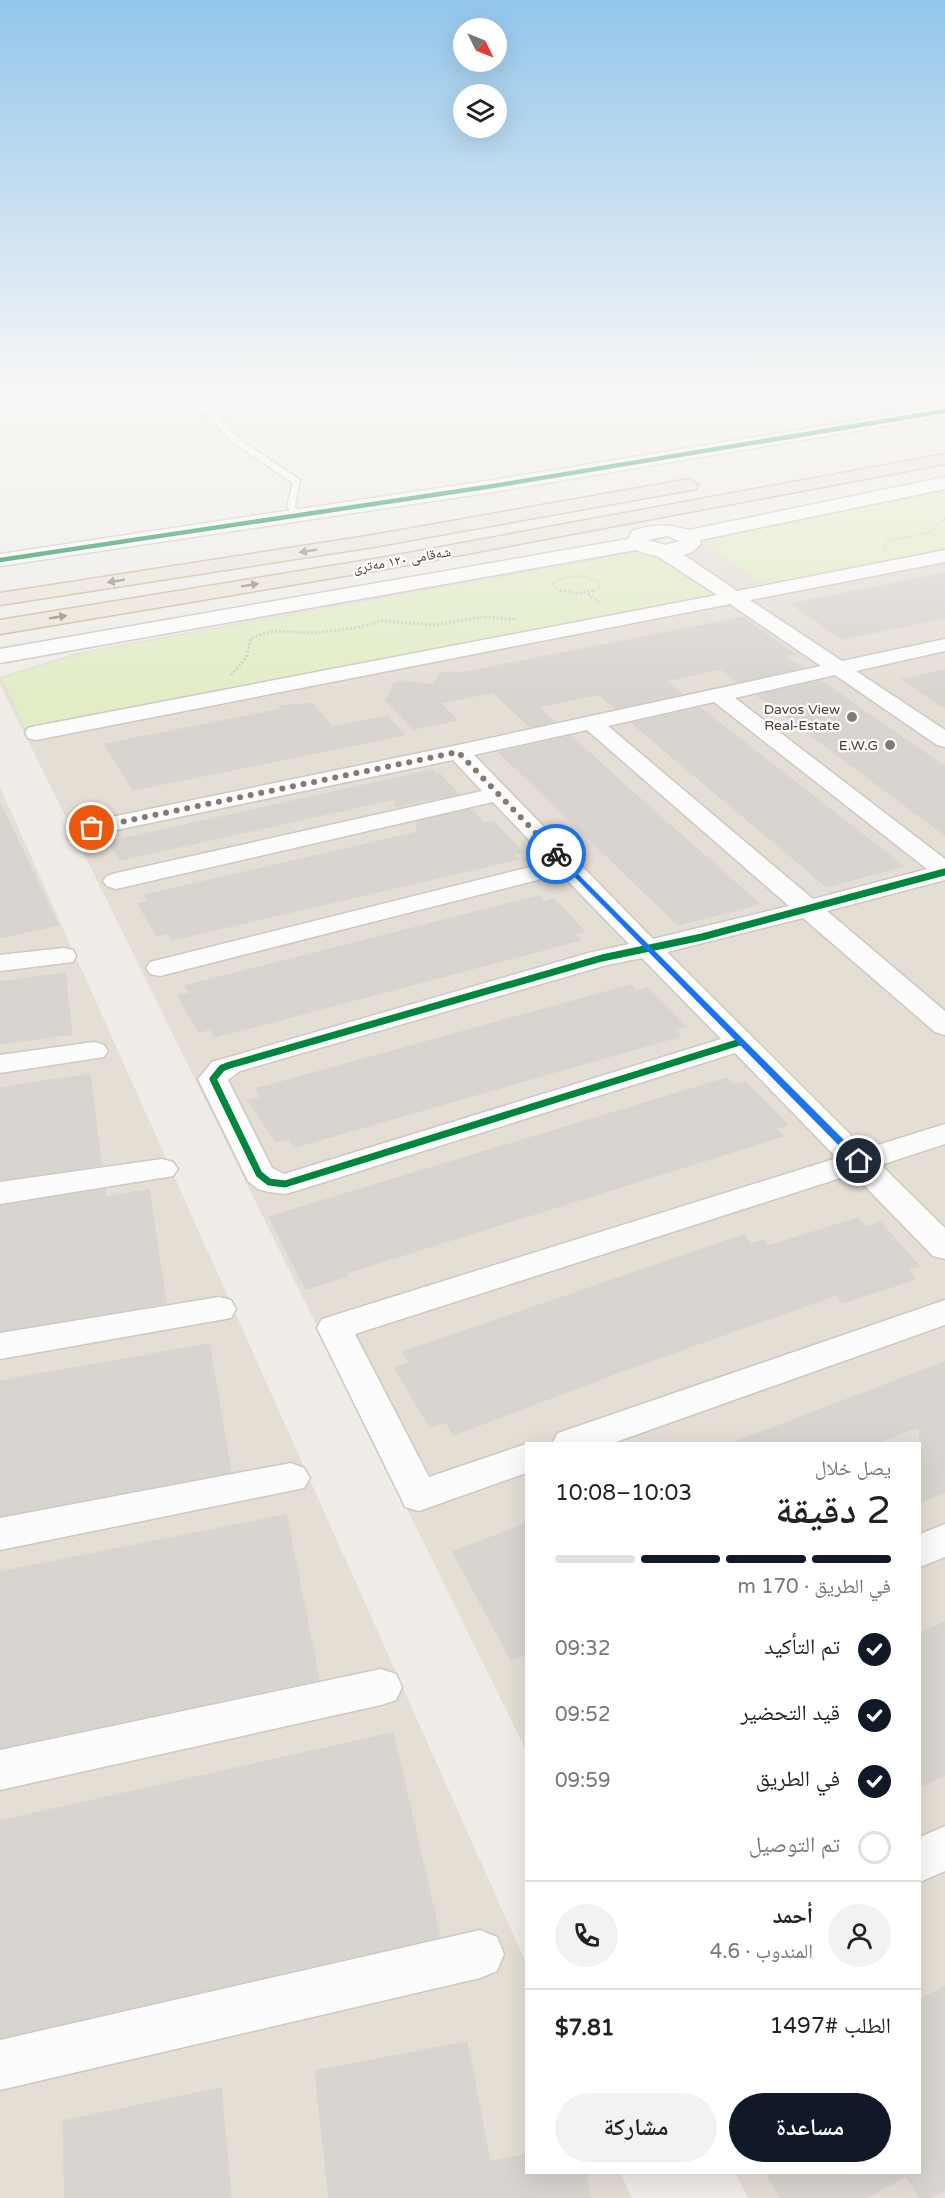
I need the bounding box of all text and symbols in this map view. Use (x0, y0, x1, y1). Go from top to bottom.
north arrow (453, 18, 507, 72)
map controls (453, 18, 507, 138)
button: layers (453, 84, 507, 138)
street label: شەقامی ١٢٠ مەتری (352, 543, 452, 577)
one-way arrow (299, 547, 318, 556)
one-way arrow (106, 577, 125, 586)
one-way arrow (241, 581, 260, 590)
one-way arrow (48, 612, 67, 621)
place label: Davos View Real-Estate (764, 701, 840, 734)
marker: Davos View Real-Estate (845, 710, 859, 724)
place label: E.W.G (839, 737, 878, 754)
marker: E.W.G (883, 738, 897, 752)
pin (66, 802, 117, 853)
icon: bag (75, 811, 108, 844)
courier (526, 824, 586, 884)
icon: bike (540, 838, 573, 871)
pin (833, 1135, 884, 1186)
icon: home (842, 1144, 875, 1177)
text: يصل خلال (815, 1457, 891, 1481)
text: 10:03–10:08 (555, 1480, 692, 1506)
text: 2 دقيقة (775, 1487, 891, 1534)
text: في الطريق · 170 m (737, 1575, 891, 1599)
icon: check (858, 1633, 891, 1666)
text: تم التأكيد (764, 1634, 840, 1660)
text: 09:32 (555, 1637, 610, 1661)
icon: check (858, 1699, 891, 1732)
text: قيد التحضير (740, 1700, 840, 1726)
text: 09:52 (555, 1703, 610, 1727)
icon: check (858, 1765, 891, 1798)
text: في الطريق (756, 1766, 840, 1792)
text: 09:59 (555, 1769, 610, 1793)
text: تم التوصيل (749, 1832, 840, 1858)
text: أحمد (773, 1903, 813, 1929)
button: phone (555, 1904, 618, 1967)
button: person (828, 1904, 891, 1967)
text: المندوب · 4.6 (710, 1940, 813, 1964)
text: الطلب #1497 (769, 2013, 891, 2039)
text: $7.81 (555, 2015, 615, 2041)
button: مشاركة (555, 2093, 717, 2162)
button: مساعدة (729, 2093, 891, 2162)

